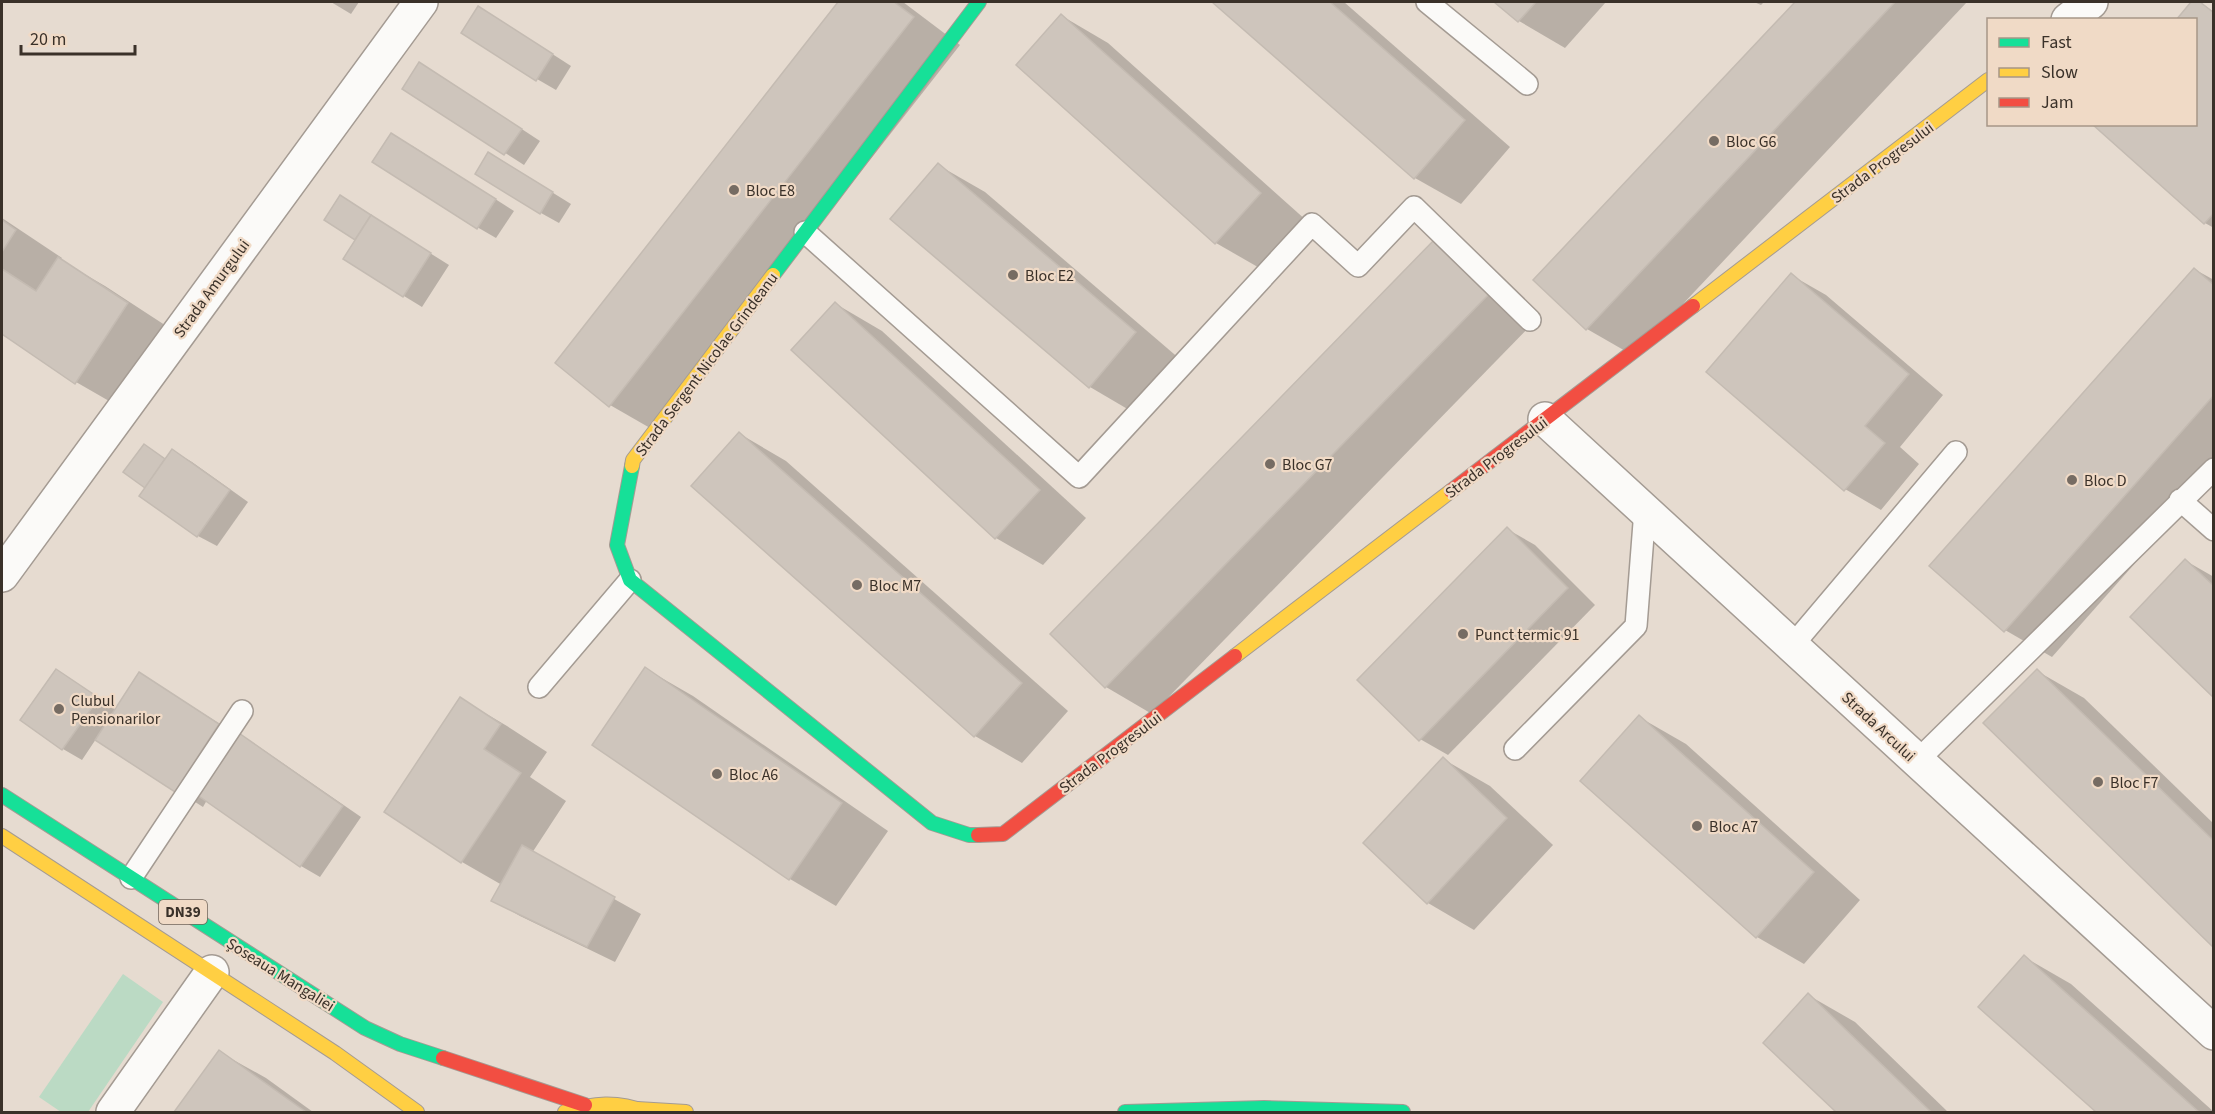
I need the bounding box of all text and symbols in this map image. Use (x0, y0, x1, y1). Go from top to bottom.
scale bar (21, 18, 135, 56)
legend (1987, 18, 2197, 126)
text: 20 m (30, 27, 66, 52)
text: Fast (2041, 30, 2072, 55)
text: Slow (2041, 60, 2078, 85)
text: Jam (2041, 90, 2074, 115)
street label: Strada Progresului (1827, 117, 1939, 209)
place label: Bloc G6 (1726, 131, 1777, 153)
marker: Bloc G6 (1707, 134, 1721, 148)
place label: Bloc E8 (746, 180, 795, 202)
marker: Bloc E8 (727, 183, 741, 197)
street label: Strada Amurgului (169, 235, 255, 342)
place label: Bloc E2 (1025, 265, 1074, 287)
street label: Strada Sergent Nicolae Grindeanu (630, 268, 783, 461)
marker: Bloc E2 (1006, 268, 1020, 282)
street label: Strada Progresului (1441, 412, 1553, 504)
place label: Bloc G7 (1282, 454, 1333, 476)
marker: Bloc G7 (1263, 457, 1277, 471)
place label: Bloc D (2084, 470, 2127, 492)
marker: Bloc D (2065, 473, 2079, 487)
place label: Bloc M7 (869, 575, 921, 597)
marker: Bloc M7 (850, 578, 864, 592)
place label: Punct termic 91 (1475, 624, 1580, 646)
marker: Punct termic 91 (1456, 627, 1470, 641)
street label: Strada Arcului (1837, 687, 1920, 767)
place label: Clubul Pensionarilor (71, 690, 161, 730)
marker: Clubul Pensionarilor (52, 702, 66, 716)
street label: Strada Progresului (1055, 707, 1167, 799)
place label: Bloc A6 (729, 764, 778, 786)
marker: Bloc A6 (710, 767, 724, 781)
place label: Bloc F7 (2110, 772, 2159, 794)
marker: Bloc F7 (2091, 775, 2105, 789)
place label: Bloc A7 (1709, 816, 1758, 838)
marker: Bloc A7 (1690, 819, 1704, 833)
road number: DN39 (159, 900, 207, 924)
street label: Șoseaua Mangaliei (222, 933, 339, 1017)

